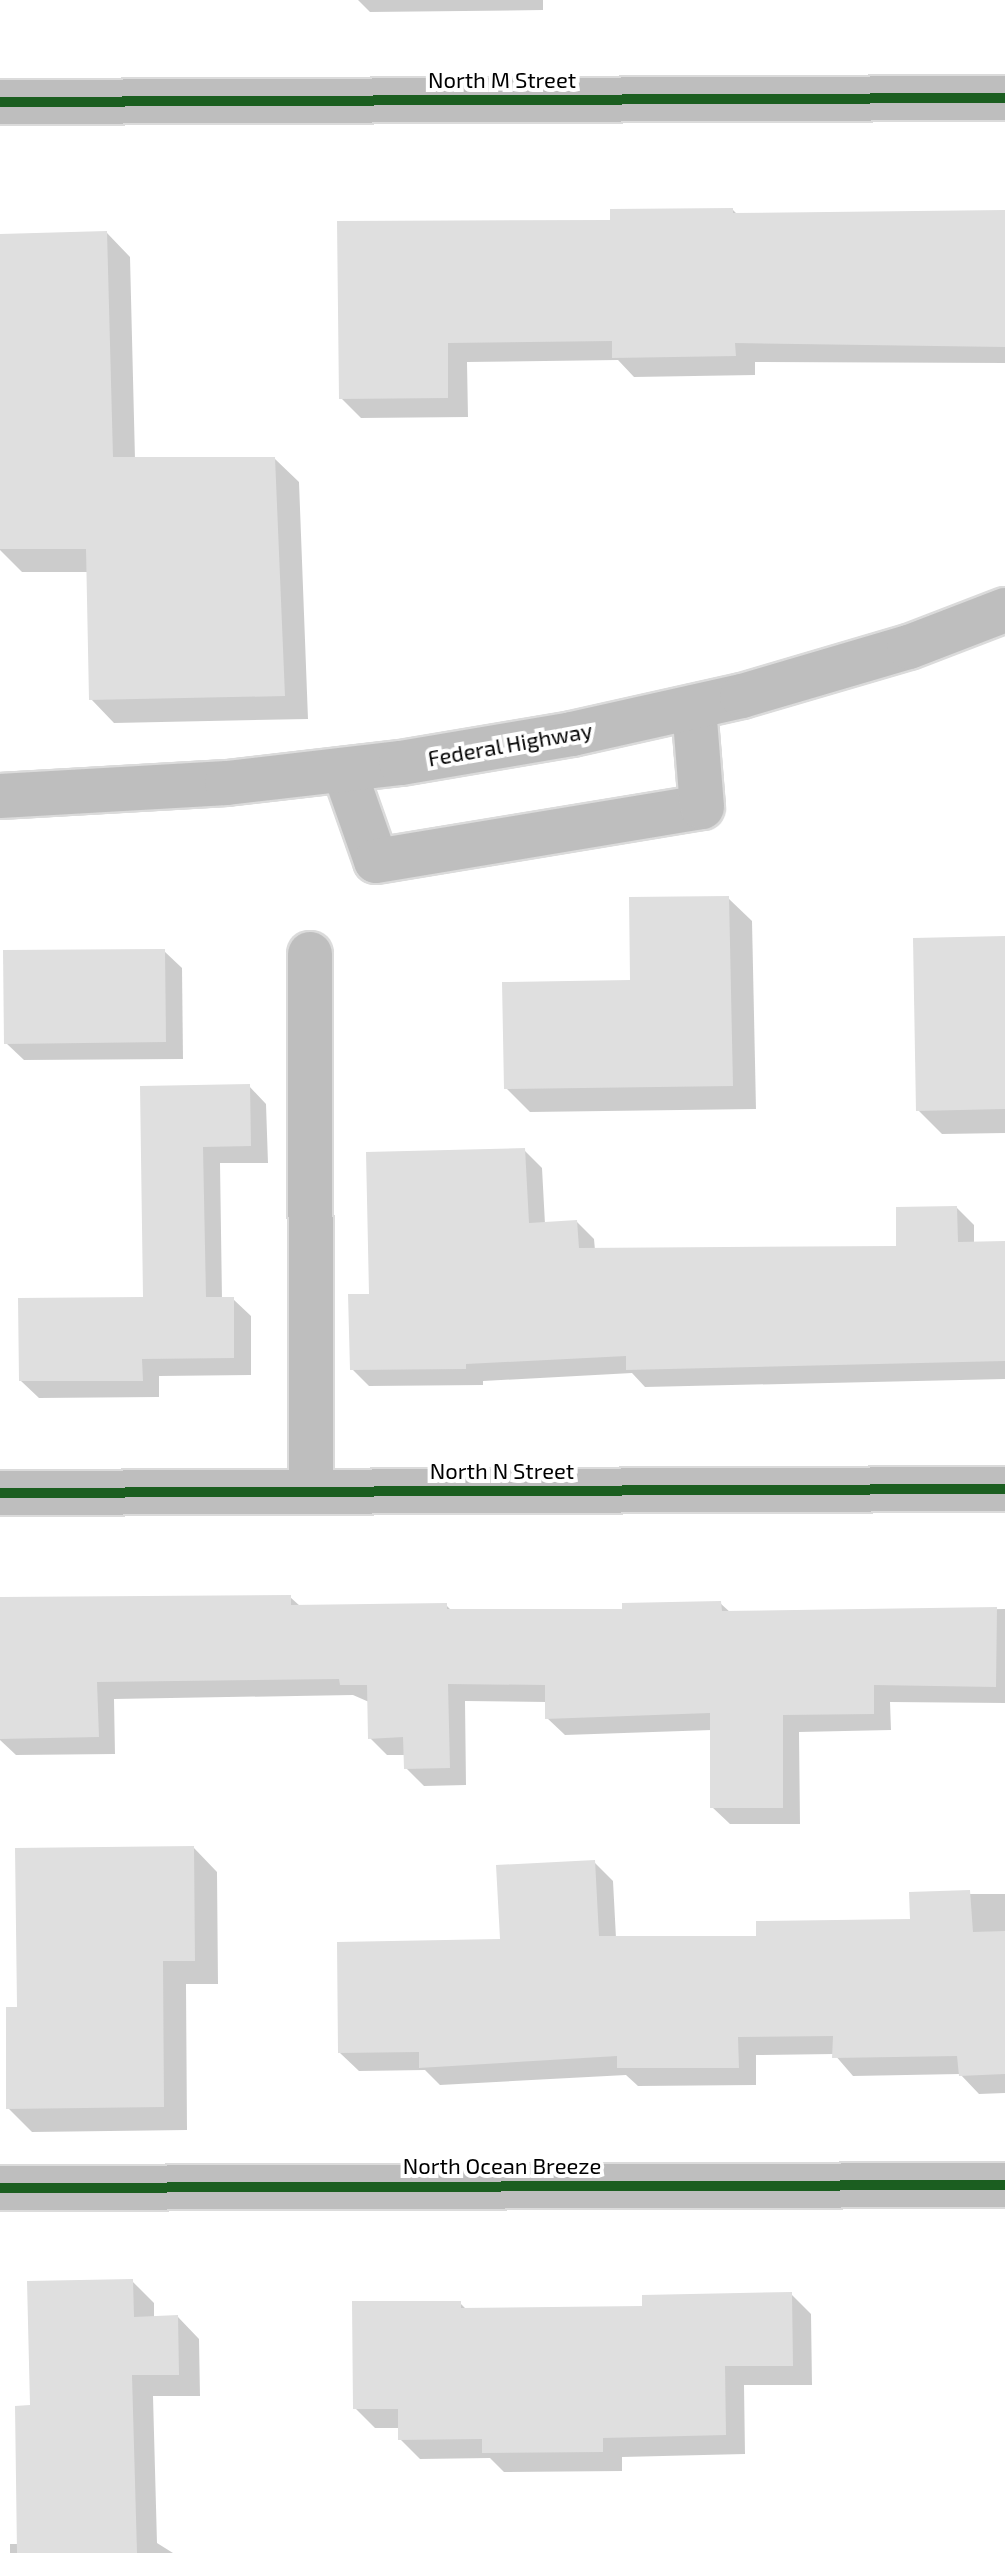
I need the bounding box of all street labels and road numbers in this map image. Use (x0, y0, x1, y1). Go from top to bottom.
street label: North M Street (428, 67, 576, 93)
street label: Federal Highway (425, 716, 595, 772)
street label: North N Street (430, 1458, 574, 1484)
street label: North Ocean Breeze (403, 2153, 601, 2179)

